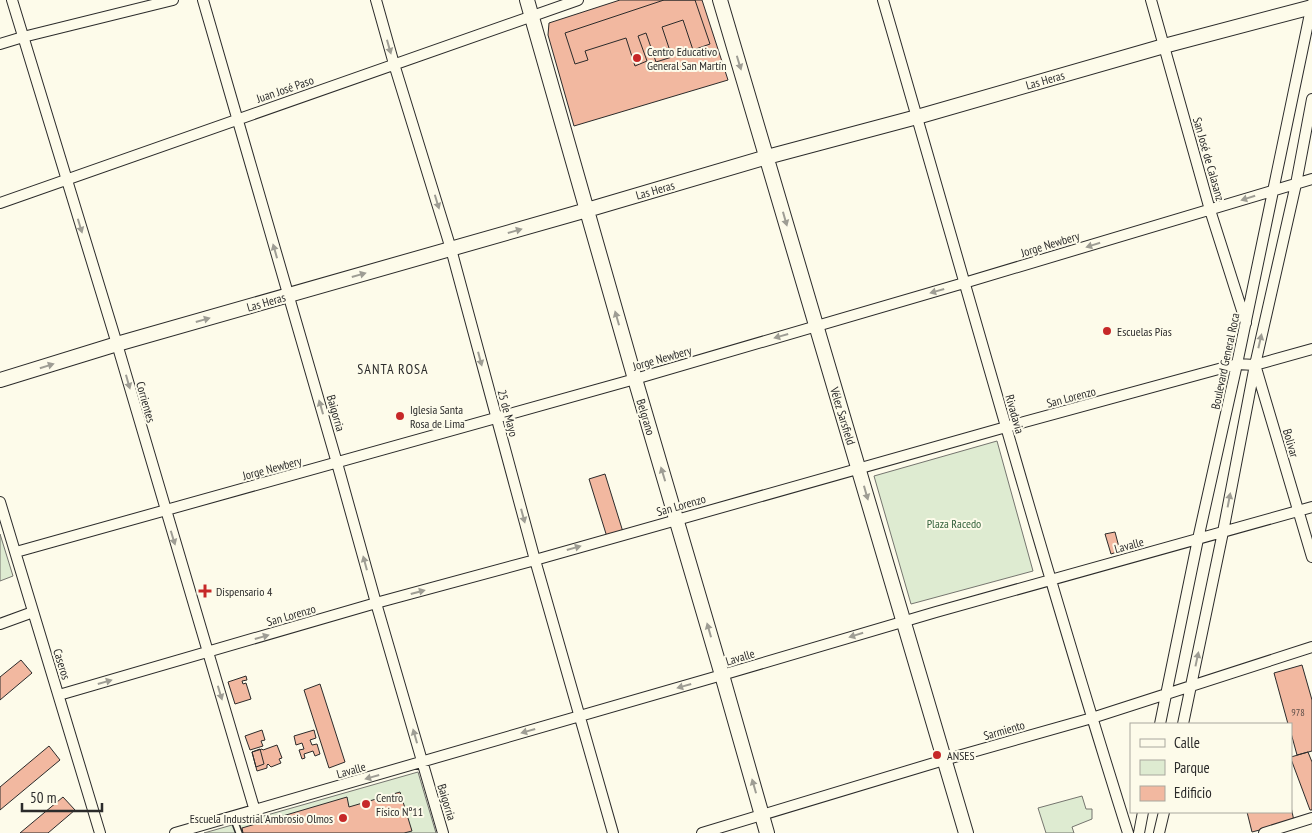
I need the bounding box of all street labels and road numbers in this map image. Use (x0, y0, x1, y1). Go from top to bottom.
street label: Las Heras (1024, 67, 1066, 93)
street label: Juan José Paso (253, 72, 316, 106)
street label: San José de Calasanz (1190, 115, 1228, 203)
street label: Las Heras (634, 177, 676, 203)
street label: Jorge Newbery (1018, 228, 1082, 260)
street label: Las Heras (245, 289, 287, 315)
street label: Boulevard General Roca (1207, 311, 1243, 411)
street label: Jorge Newbery (630, 342, 694, 374)
street label: Corrientes (133, 380, 159, 424)
street label: San Lorenzo (1045, 383, 1097, 411)
street label: Vélez Sarsfield (827, 384, 859, 447)
street label: 25 de Mayo (495, 388, 521, 438)
street label: Baigorria (324, 393, 348, 433)
street label: Rivadavia (1002, 393, 1028, 435)
street label: Belgrano (633, 397, 659, 437)
street label: Bolivar (1280, 427, 1302, 460)
street label: Jorge Newbery (240, 453, 304, 483)
street label: San Lorenzo (655, 491, 707, 519)
street label: Lavalle (1113, 534, 1145, 556)
street label: San Lorenzo (265, 601, 317, 629)
street label: Lavalle (724, 645, 756, 669)
street label: Caseros (50, 647, 74, 681)
street label: Sarmiento (982, 717, 1026, 743)
street label: Lavalle (335, 759, 367, 781)
street label: Baigorria (434, 782, 460, 822)

